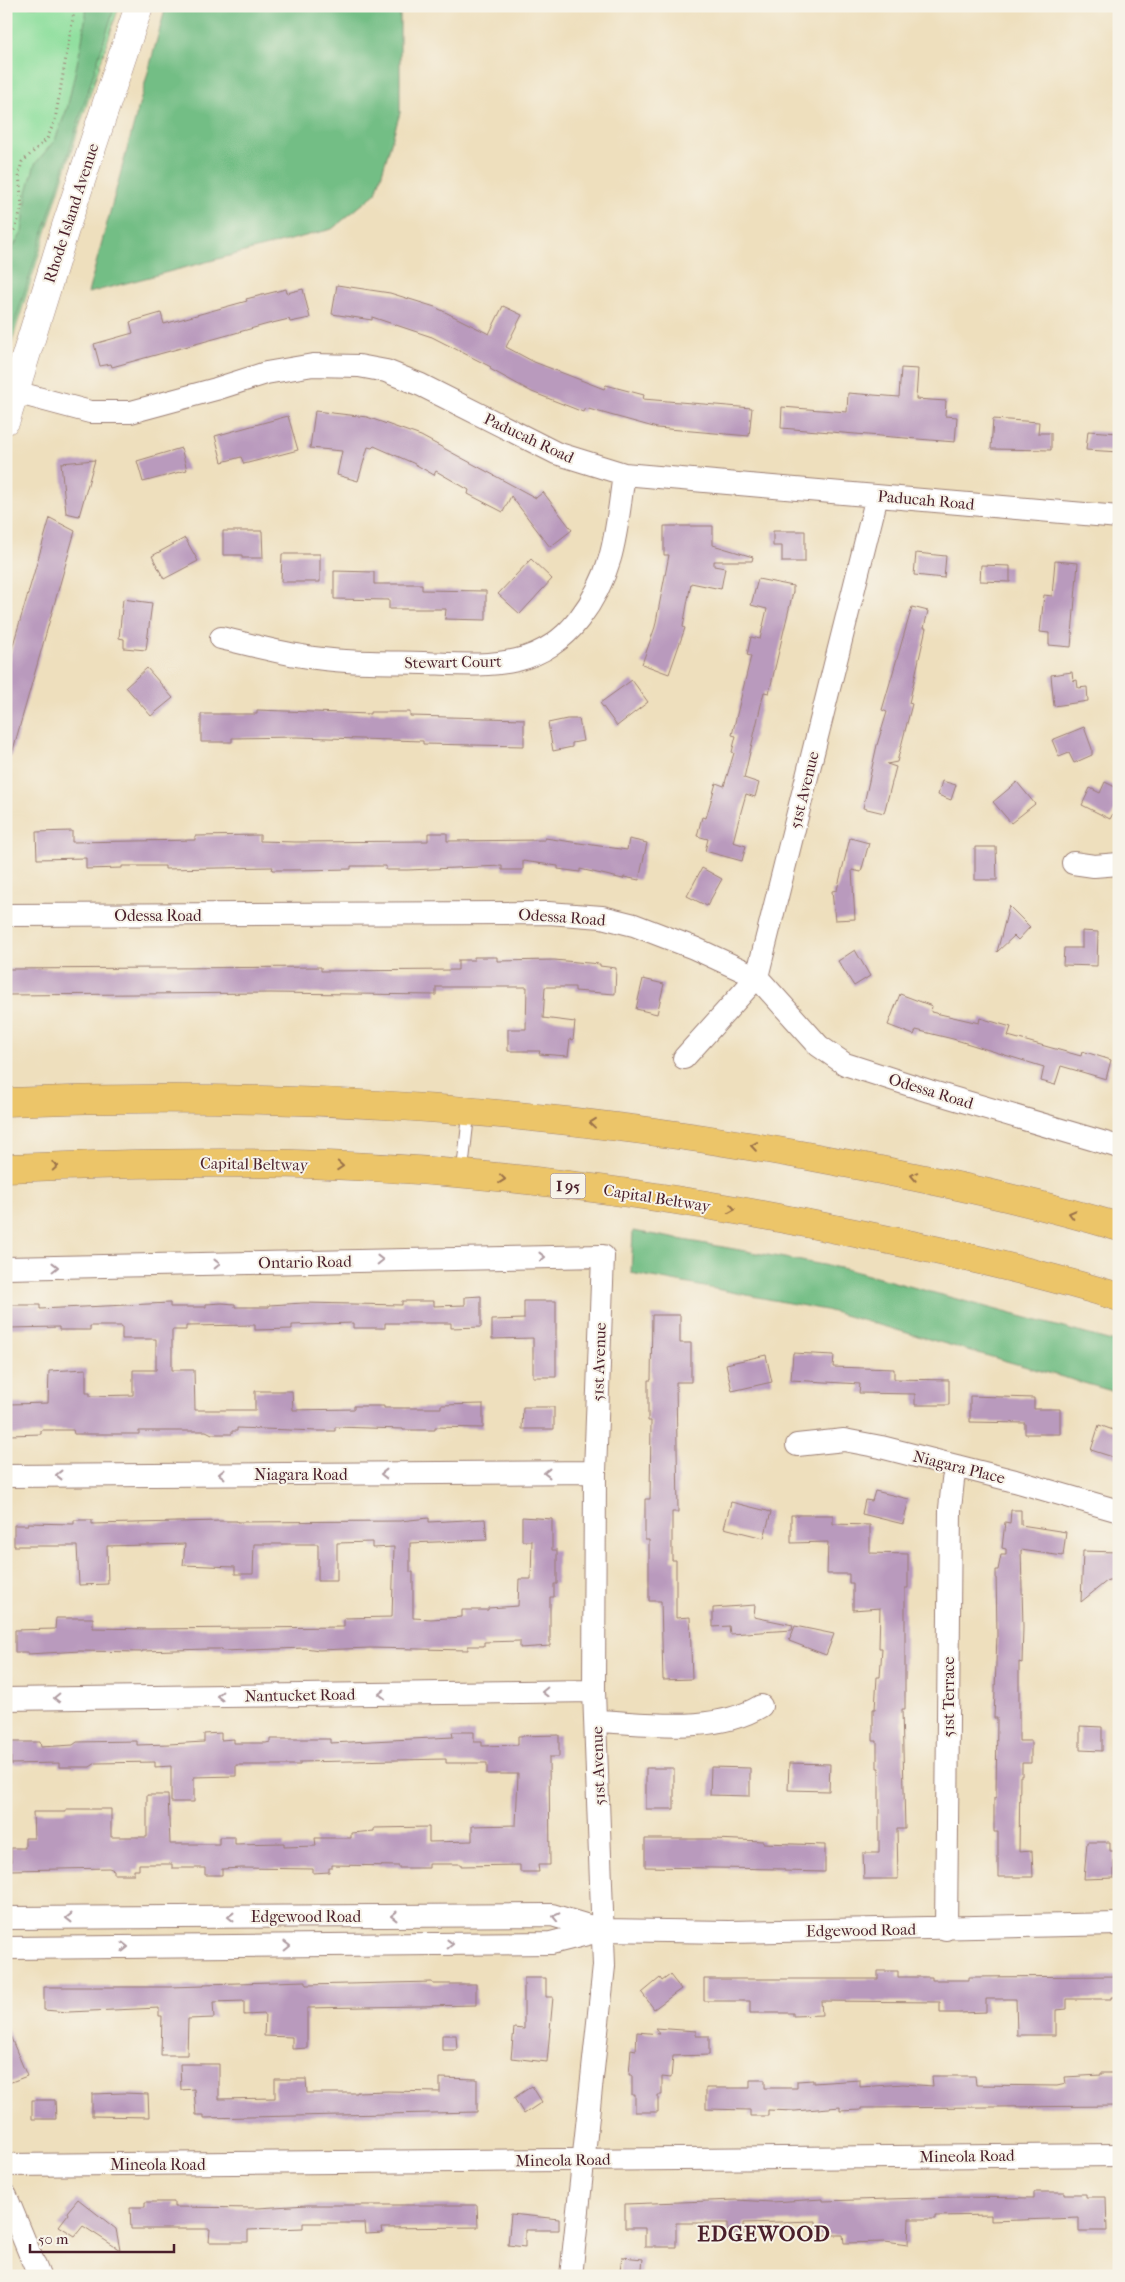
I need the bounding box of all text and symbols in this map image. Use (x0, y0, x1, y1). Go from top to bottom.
street label: Rhode Island Avenue (39, 141, 103, 285)
street label: Paducah Road (481, 409, 577, 467)
street label: Paducah Road (877, 486, 975, 514)
street label: Stewart Court (404, 652, 502, 672)
street label: 51st Avenue (785, 749, 823, 831)
street label: Odessa Road (518, 904, 607, 930)
street label: Odessa Road (114, 906, 202, 925)
street label: Odessa Road (886, 1069, 976, 1113)
one-way arrow (589, 1118, 597, 1129)
one-way arrow (750, 1141, 758, 1152)
street label: Capital Beltway (200, 1154, 309, 1174)
one-way arrow (336, 1160, 344, 1171)
one-way arrow (51, 1161, 59, 1172)
one-way arrow (909, 1171, 918, 1182)
one-way arrow (498, 1173, 506, 1184)
road number: I 95 (550, 1174, 586, 1198)
street label: Capital Beltway (602, 1180, 712, 1216)
one-way arrow (729, 1203, 737, 1214)
one-way arrow (1067, 1209, 1076, 1220)
street label: Ontario Road (258, 1252, 352, 1272)
one-way arrow (539, 1252, 547, 1262)
one-way arrow (376, 1255, 384, 1265)
one-way arrow (214, 1258, 222, 1269)
one-way arrow (52, 1262, 59, 1272)
street label: 51st Avenue (588, 1322, 610, 1402)
street label: Niagara Place (911, 1446, 1007, 1488)
street label: Niagara Road (254, 1465, 348, 1484)
one-way arrow (542, 1468, 550, 1478)
one-way arrow (217, 1469, 225, 1479)
one-way arrow (380, 1469, 388, 1479)
one-way arrow (55, 1470, 62, 1480)
street label: 51st Terrace (939, 1656, 958, 1738)
street label: Nantucket Road (244, 1685, 356, 1705)
one-way arrow (541, 1686, 549, 1697)
one-way arrow (378, 1689, 386, 1699)
one-way arrow (216, 1691, 224, 1701)
one-way arrow (53, 1693, 61, 1703)
street label: 51st Avenue (587, 1726, 609, 1806)
street label: Edgewood Road (251, 1907, 361, 1926)
one-way arrow (390, 1910, 398, 1921)
one-way arrow (227, 1912, 235, 1922)
one-way arrow (552, 1912, 560, 1923)
one-way arrow (65, 1913, 72, 1923)
street label: Edgewood Road (806, 1920, 917, 1940)
one-way arrow (446, 1939, 454, 1949)
one-way arrow (284, 1940, 292, 1951)
one-way arrow (122, 1942, 129, 1952)
street label: Mineola Road (919, 2146, 1015, 2166)
street label: Mineola Road (515, 2150, 611, 2170)
street label: Mineola Road (110, 2155, 206, 2174)
scale bar (30, 2222, 174, 2254)
district label: EDGEWOOD (697, 2222, 831, 2246)
text: 50 m (38, 2230, 69, 2248)

